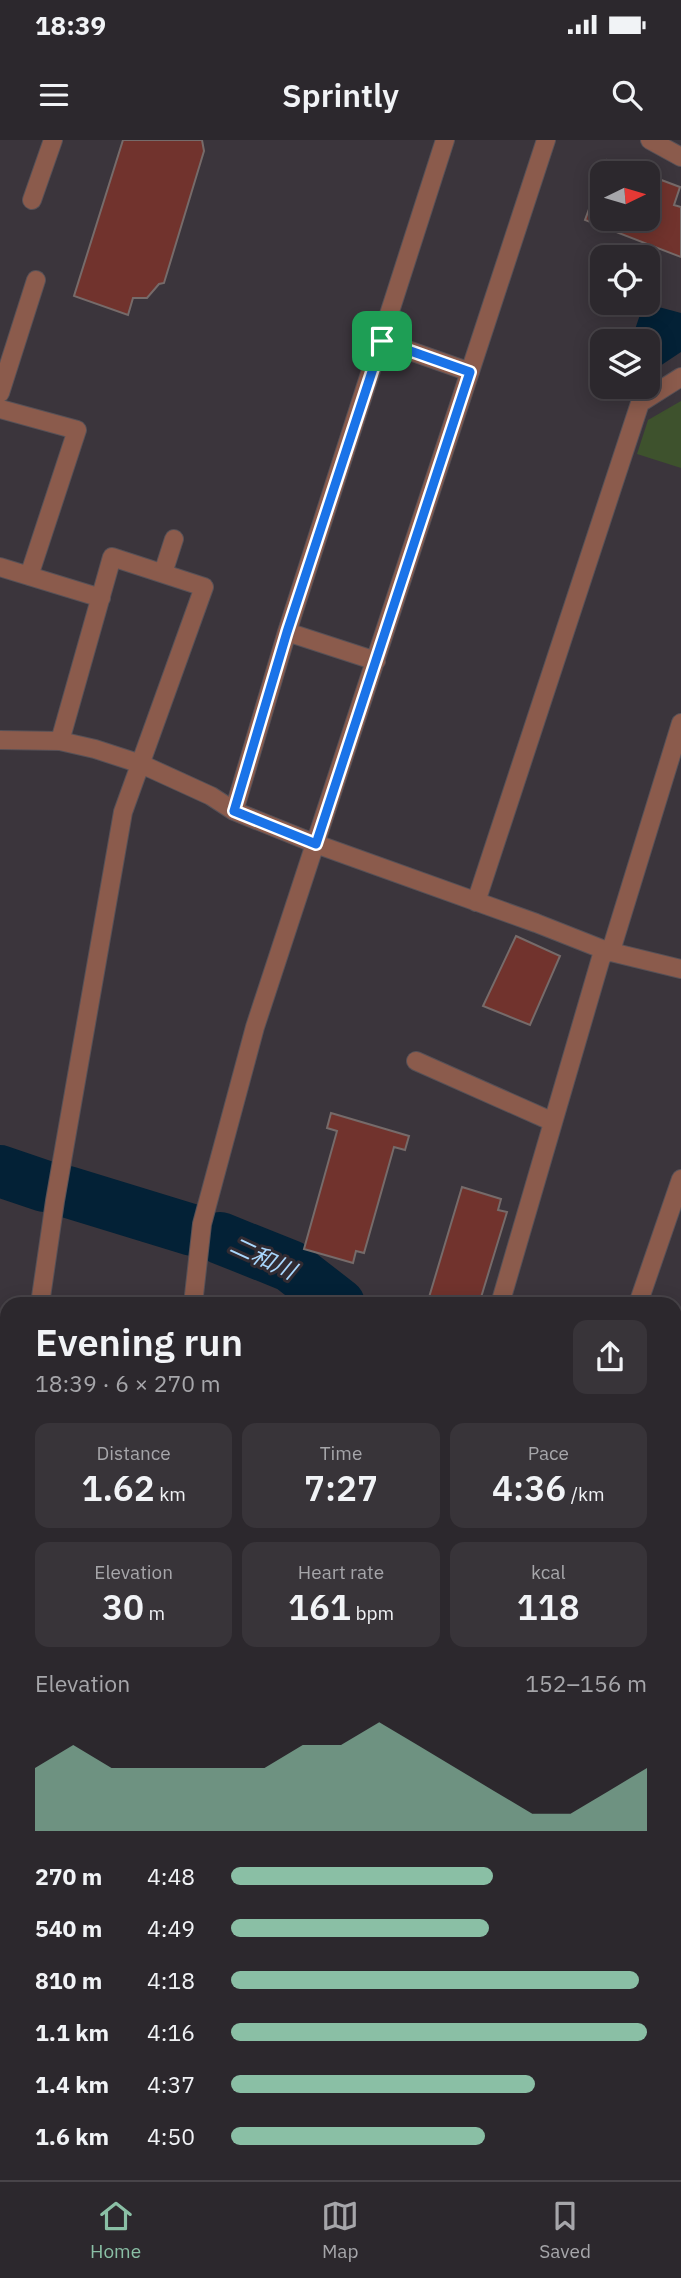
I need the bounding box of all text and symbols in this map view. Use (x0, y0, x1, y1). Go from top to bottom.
text: 18:39 (35, 8, 106, 42)
text: Sprintly (282, 74, 399, 116)
icon: menu (35, 76, 73, 114)
icon: search (608, 76, 646, 114)
north arrow (590, 161, 660, 231)
map controls (590, 161, 660, 399)
button: locate (590, 245, 660, 315)
pin (352, 311, 412, 371)
icon: arrive (363, 322, 401, 360)
button: layers (590, 329, 660, 399)
water label: 二和川 (226, 1229, 304, 1287)
text: Evening run (35, 1317, 243, 1366)
button: share (573, 1320, 647, 1394)
text: 18:39 · 6 × 270 m (35, 1368, 221, 1398)
text: Distance (97, 1441, 171, 1465)
text: Time (320, 1441, 362, 1465)
text: Pace (528, 1441, 569, 1465)
text: 1.62 (81, 1465, 155, 1511)
text: 7:27 (304, 1465, 378, 1511)
text: 4:36 (492, 1465, 566, 1511)
text: km (155, 1482, 186, 1506)
text: /km (566, 1482, 605, 1506)
text: Elevation (94, 1560, 173, 1584)
text: Heart rate (298, 1560, 384, 1584)
text: kcal (531, 1560, 566, 1584)
text: 30 (102, 1584, 144, 1630)
text: 161 (288, 1584, 351, 1630)
text: 118 (517, 1584, 580, 1630)
text: m (144, 1601, 165, 1625)
text: bpm (351, 1601, 394, 1625)
text: Elevation (35, 1668, 130, 1698)
text: 152–156 m (525, 1668, 647, 1698)
text: 270 m (35, 1861, 102, 1891)
text: 4:48 (147, 1861, 195, 1891)
text: 540 m (35, 1913, 102, 1943)
text: 4:49 (147, 1913, 195, 1943)
text: 810 m (35, 1965, 102, 1995)
text: 4:18 (147, 1965, 195, 1995)
text: 1.1 km (35, 2017, 109, 2047)
text: 4:16 (147, 2017, 195, 2047)
text: 1.4 km (35, 2069, 109, 2099)
text: 4:37 (147, 2069, 195, 2099)
text: 1.6 km (35, 2121, 109, 2151)
text: 4:50 (147, 2121, 195, 2151)
tab: Home (90, 2197, 141, 2263)
tab: Map (321, 2197, 359, 2263)
tab: Saved (539, 2197, 591, 2263)

